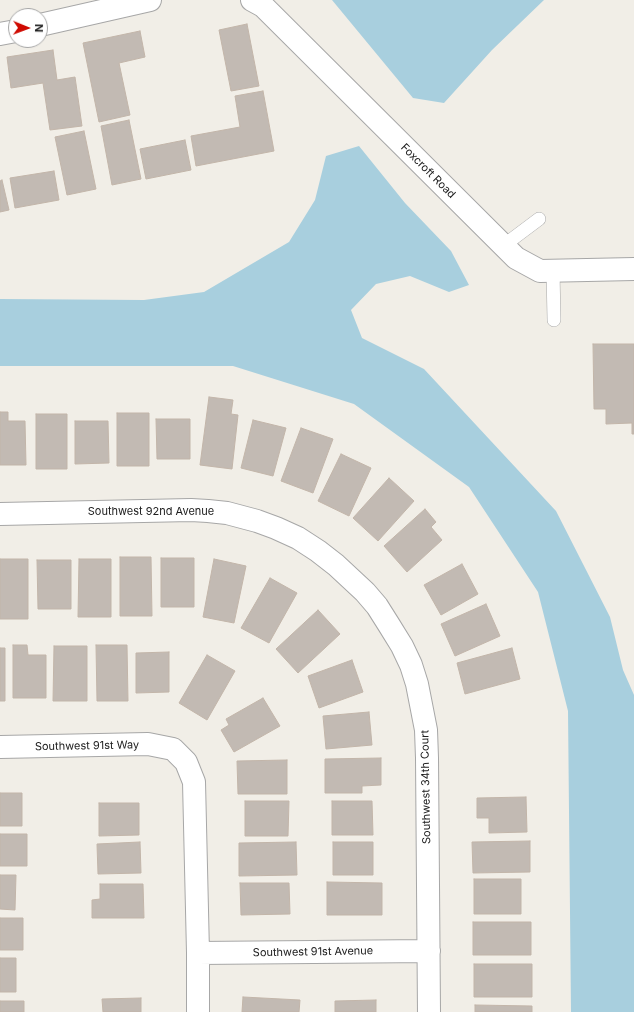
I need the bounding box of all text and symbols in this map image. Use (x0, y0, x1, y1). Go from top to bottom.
north arrow (8, 8, 48, 48)
text: N (32, 24, 46, 33)
street label: Foxcroft Road (398, 141, 458, 201)
street label: Southwest 92nd Avenue (88, 505, 214, 519)
street label: Southwest 34th Court (418, 730, 434, 844)
street label: Southwest 91st Way (35, 738, 139, 754)
street label: Southwest 91st Avenue (253, 944, 373, 960)

